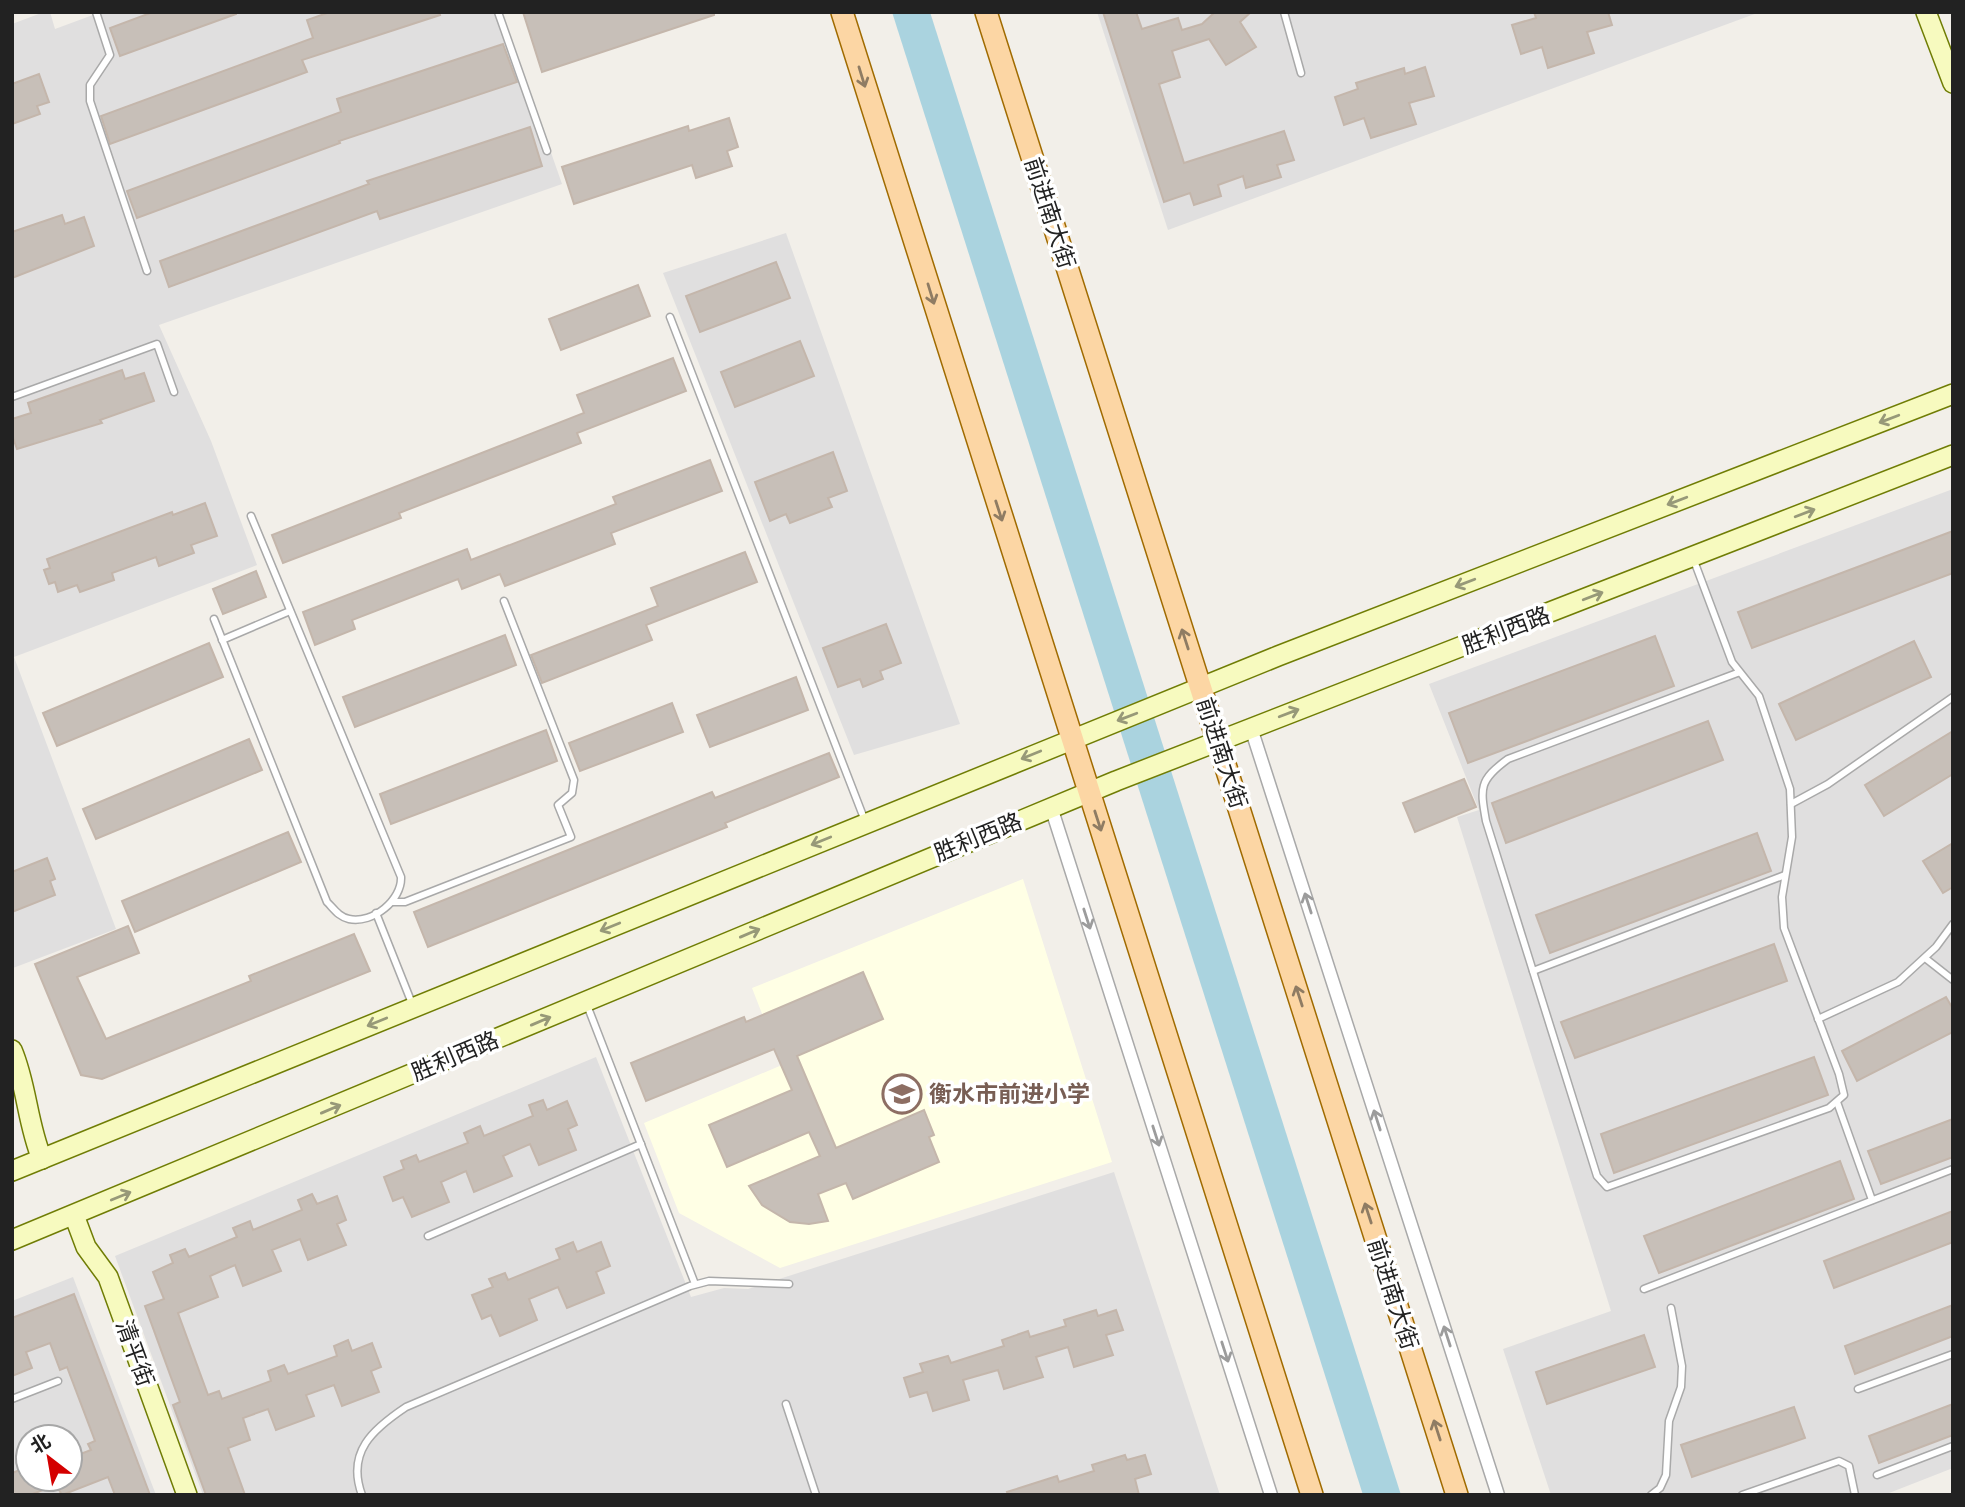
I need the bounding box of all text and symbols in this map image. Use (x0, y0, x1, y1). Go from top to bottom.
one-way arrow (857, 66, 869, 88)
street label: 前进南大街 (1019, 154, 1081, 272)
one-way arrow (925, 283, 938, 305)
one-way arrow (1879, 413, 1901, 426)
one-way arrow (1667, 496, 1688, 509)
one-way arrow (994, 500, 1006, 522)
one-way arrow (1793, 505, 1815, 518)
one-way arrow (1454, 578, 1476, 591)
one-way arrow (1581, 588, 1603, 601)
street label: 胜利西路 (1458, 600, 1554, 660)
one-way arrow (1178, 629, 1191, 651)
street label: 前进南大街 (1191, 694, 1253, 812)
one-way arrow (1278, 706, 1300, 719)
one-way arrow (1117, 711, 1139, 724)
one-way arrow (1021, 749, 1043, 762)
street label: 胜利西路 (930, 807, 1026, 867)
one-way arrow (1092, 810, 1105, 832)
one-way arrow (810, 835, 832, 848)
one-way arrow (1300, 893, 1313, 915)
one-way arrow (1081, 908, 1094, 930)
one-way arrow (600, 921, 621, 934)
one-way arrow (739, 925, 761, 938)
one-way arrow (1291, 985, 1304, 1007)
one-way arrow (529, 1013, 551, 1026)
one-way arrow (366, 1017, 388, 1030)
street label: 胜利西路 (407, 1025, 503, 1087)
school or university icon: 衡水市前进小学 (881, 1073, 923, 1115)
place label: 衡水市前进小学 (929, 1080, 1090, 1108)
one-way arrow (320, 1101, 341, 1114)
one-way arrow (1370, 1109, 1383, 1131)
one-way arrow (1151, 1124, 1163, 1146)
one-way arrow (110, 1189, 131, 1202)
one-way arrow (1360, 1202, 1373, 1224)
street label: 前进南大街 (1362, 1235, 1424, 1353)
street label: 清平街 (110, 1316, 160, 1390)
one-way arrow (1439, 1326, 1452, 1348)
one-way arrow (1220, 1341, 1233, 1363)
one-way arrow (1429, 1419, 1442, 1441)
north arrow (14, 1423, 84, 1493)
text: 北 (26, 1429, 55, 1459)

